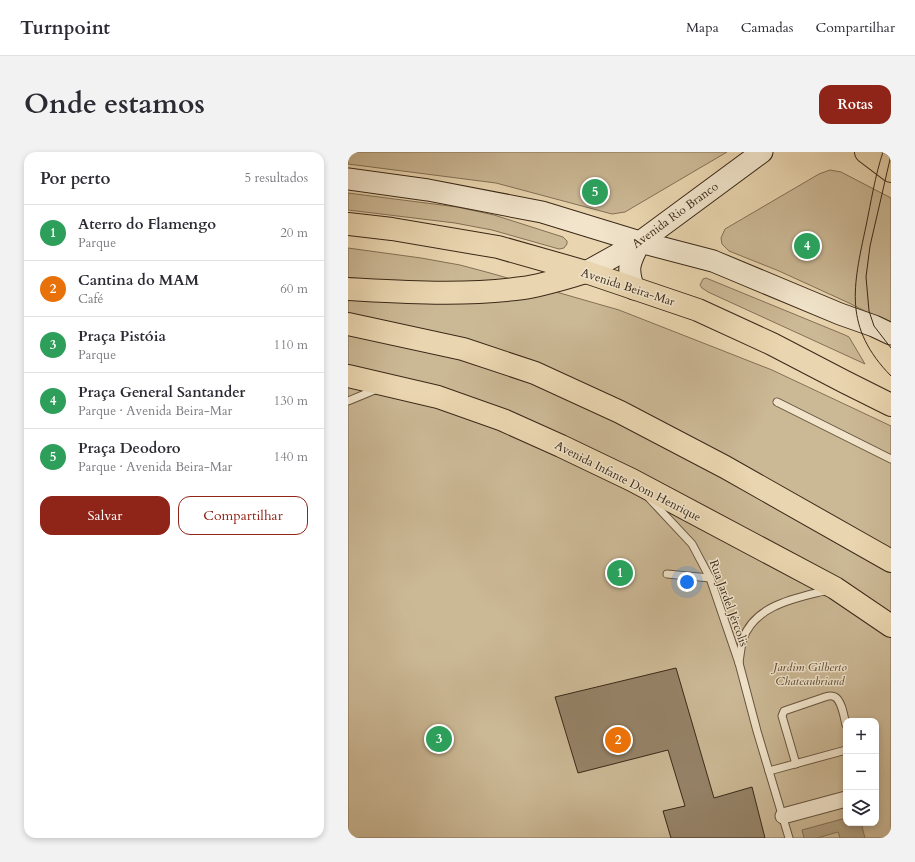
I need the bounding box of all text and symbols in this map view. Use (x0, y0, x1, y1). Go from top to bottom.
text: Turnpoint (20, 15, 110, 41)
text: Mapa (686, 18, 719, 37)
text: Camadas (741, 18, 794, 37)
text: Compartilhar (816, 18, 895, 37)
text: Onde estamos (24, 85, 205, 123)
button: Rotas (819, 85, 891, 124)
text: Por perto (40, 167, 110, 190)
text: 5 resultados (244, 169, 308, 187)
pin: 5 (582, 177, 608, 207)
street label: Avenida Rio Branco (629, 178, 722, 252)
text: Aterro do Flamengo (78, 214, 216, 234)
text: 1 (50, 224, 56, 242)
text: 20 m (280, 224, 308, 242)
pin: 4 (794, 231, 820, 261)
text: Parque (78, 234, 116, 252)
street label: Avenida Beira-Mar (579, 264, 678, 310)
text: Cantina do MAM (78, 270, 199, 290)
text: 2 (50, 280, 56, 298)
text: 60 m (280, 280, 308, 298)
text: Café (78, 290, 103, 308)
text: Praça Pistóia (78, 326, 166, 346)
text: 3 (50, 336, 56, 354)
text: 110 m (274, 336, 308, 354)
text: Parque (78, 346, 116, 364)
text: Praça General Santander (78, 382, 245, 402)
text: 4 (50, 392, 56, 410)
text: 130 m (274, 392, 308, 410)
text: Parque · Avenida Beira-Mar (78, 402, 232, 420)
street label: Avenida Infante Dom Henrique (552, 437, 704, 525)
text: Praça Deodoro (78, 438, 181, 458)
text: 5 (50, 448, 56, 466)
text: 140 m (274, 448, 308, 466)
text: Parque · Avenida Beira-Mar (78, 458, 232, 476)
button: Salvar (40, 496, 170, 535)
button: Compartilhar (178, 496, 308, 535)
street label: Rua Jardel Jércolis (706, 557, 752, 649)
pin: 1 (607, 558, 633, 588)
your location (677, 572, 697, 592)
park label: Jardim Gilberto Chateaubriand (770, 659, 847, 689)
map controls (843, 718, 879, 826)
button: + (843, 718, 879, 754)
pin: 3 (426, 724, 452, 754)
pin: 2 (605, 725, 631, 755)
button: − (843, 754, 879, 790)
button: layers (843, 790, 879, 826)

